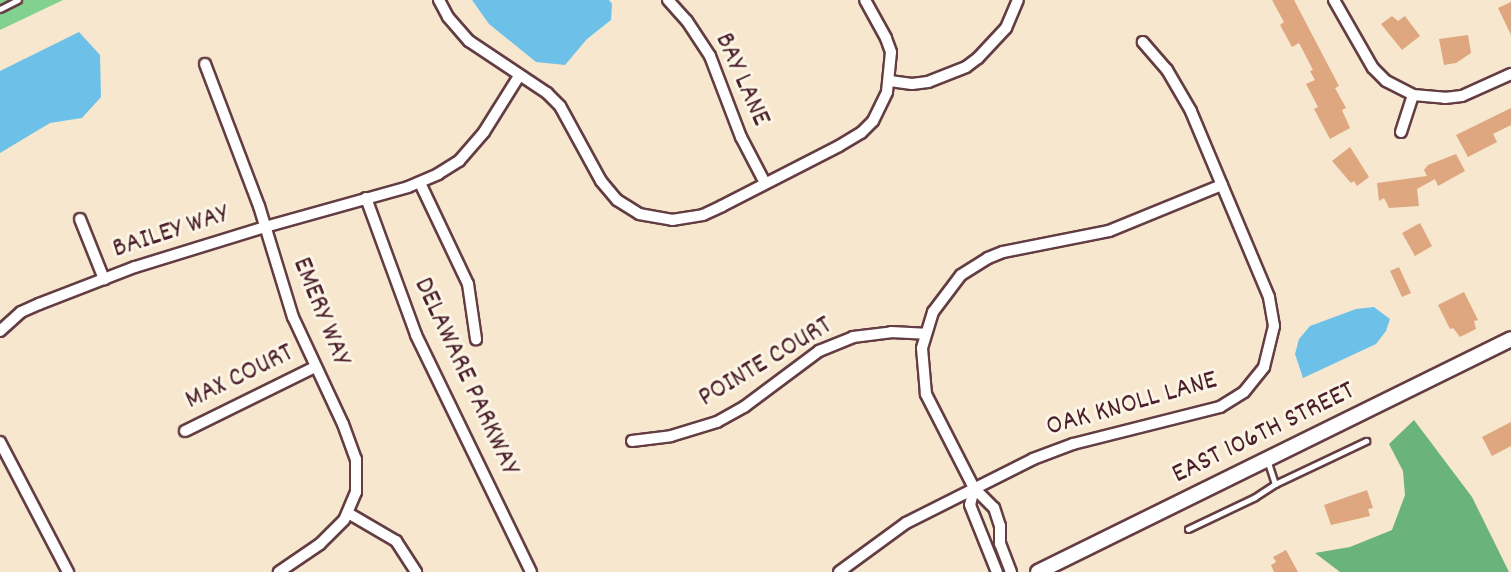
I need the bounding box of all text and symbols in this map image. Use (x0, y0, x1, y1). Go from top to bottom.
street label: BAY LANE (706, 28, 776, 132)
street label: BAILEY WAY (109, 199, 233, 267)
street label: EMERY WAY (283, 253, 357, 371)
street label: DELAWARE PARKWAY (405, 273, 525, 481)
street label: POINTE COURT (693, 310, 839, 416)
street label: MAX COURT (180, 337, 300, 419)
street label: OAK KNOLL LANE (1043, 365, 1221, 445)
street label: EAST 106TH STREET (1167, 375, 1361, 493)

